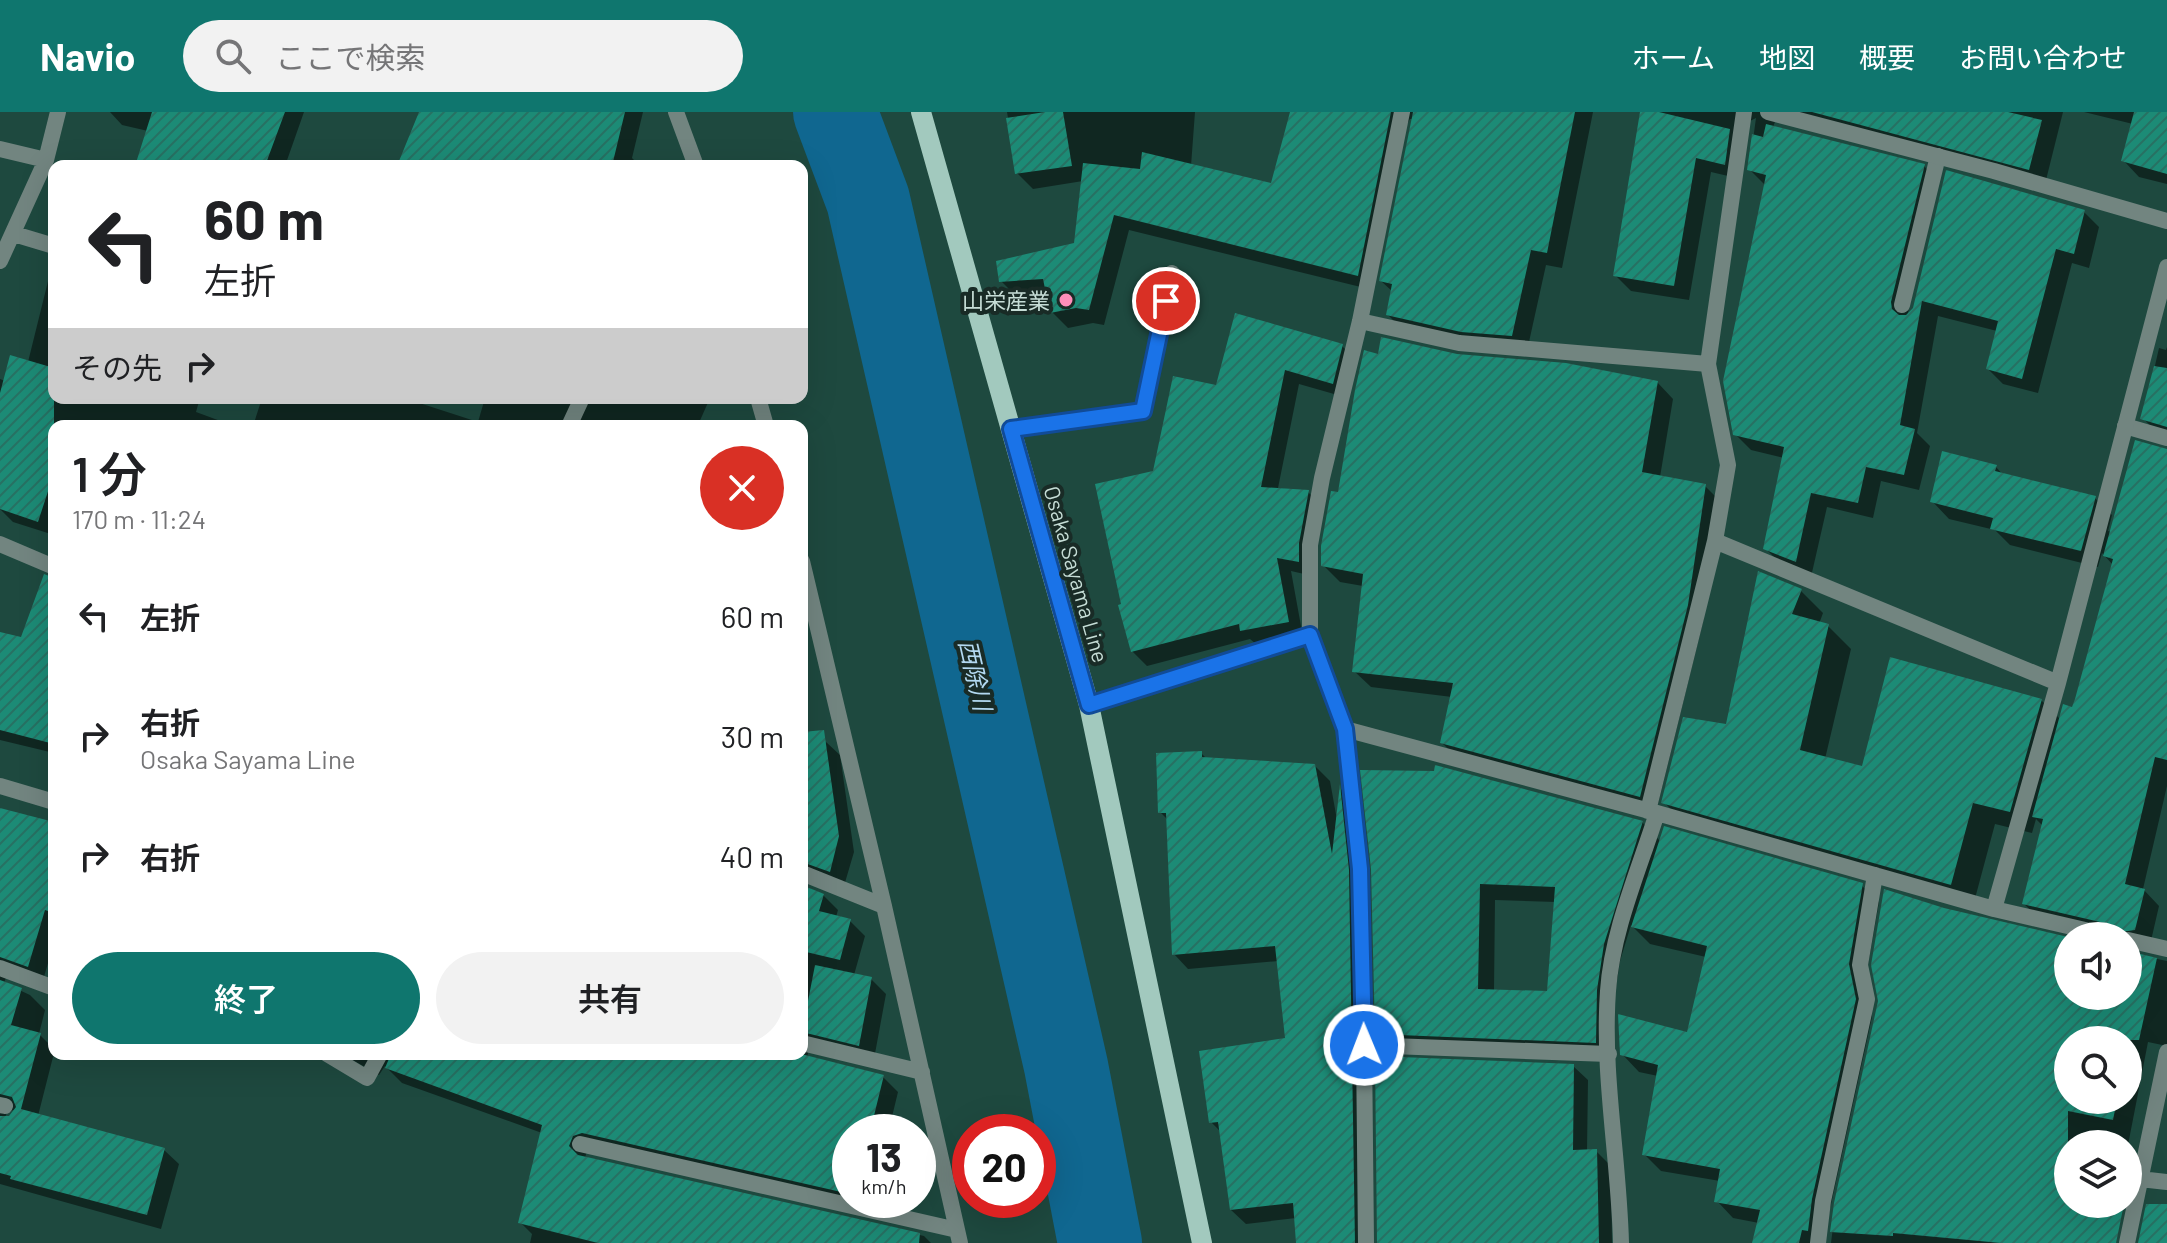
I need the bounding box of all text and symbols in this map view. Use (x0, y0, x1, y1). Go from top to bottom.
search box (183, 20, 743, 92)
text: Navio (40, 33, 135, 79)
icon: search (211, 34, 255, 78)
text: ここで検索 (275, 39, 425, 75)
text: ホーム (1632, 40, 1715, 74)
text: 地図 (1759, 40, 1815, 74)
text: 概要 (1859, 40, 1915, 74)
text: お問い合わせ (1959, 40, 2127, 74)
text: 60 m (204, 184, 324, 251)
icon: left (72, 192, 176, 296)
text: 左折 (204, 258, 276, 301)
pin (1132, 267, 1200, 335)
icon: arrive (1144, 279, 1188, 323)
place label: 山栄産業 (962, 287, 1050, 313)
marker: 山栄産業 (1057, 291, 1075, 309)
icon: right (178, 344, 222, 388)
text: その先 (72, 349, 162, 385)
text: 1 分 (72, 444, 147, 502)
button: close (700, 446, 784, 530)
street label: Osaka Sayama Line (1039, 483, 1115, 665)
text: 170 m · 11:24 (72, 503, 206, 534)
icon: left (72, 594, 116, 638)
text: 60 m (721, 598, 784, 634)
text: 左折 (140, 599, 200, 635)
water label: 西除川 (954, 637, 999, 716)
text: 右折 (140, 704, 200, 740)
icon: right (72, 714, 116, 758)
text: 30 m (721, 718, 784, 754)
text: Osaka Sayama Line (140, 743, 356, 774)
icon: right (72, 834, 116, 878)
text: 40 m (720, 838, 784, 874)
text: 右折 (140, 839, 200, 875)
map controls (2054, 922, 2142, 1218)
button: sound (2054, 922, 2142, 1010)
button: 終了 (72, 952, 420, 1044)
button: 共有 (436, 952, 784, 1044)
position arrow (1322, 1003, 1406, 1087)
button: search (2054, 1026, 2142, 1114)
speed limit sign: 20 (952, 1114, 1056, 1218)
button: layers (2054, 1130, 2142, 1218)
text: 13 (866, 1132, 902, 1180)
text: km/h (861, 1174, 907, 1198)

